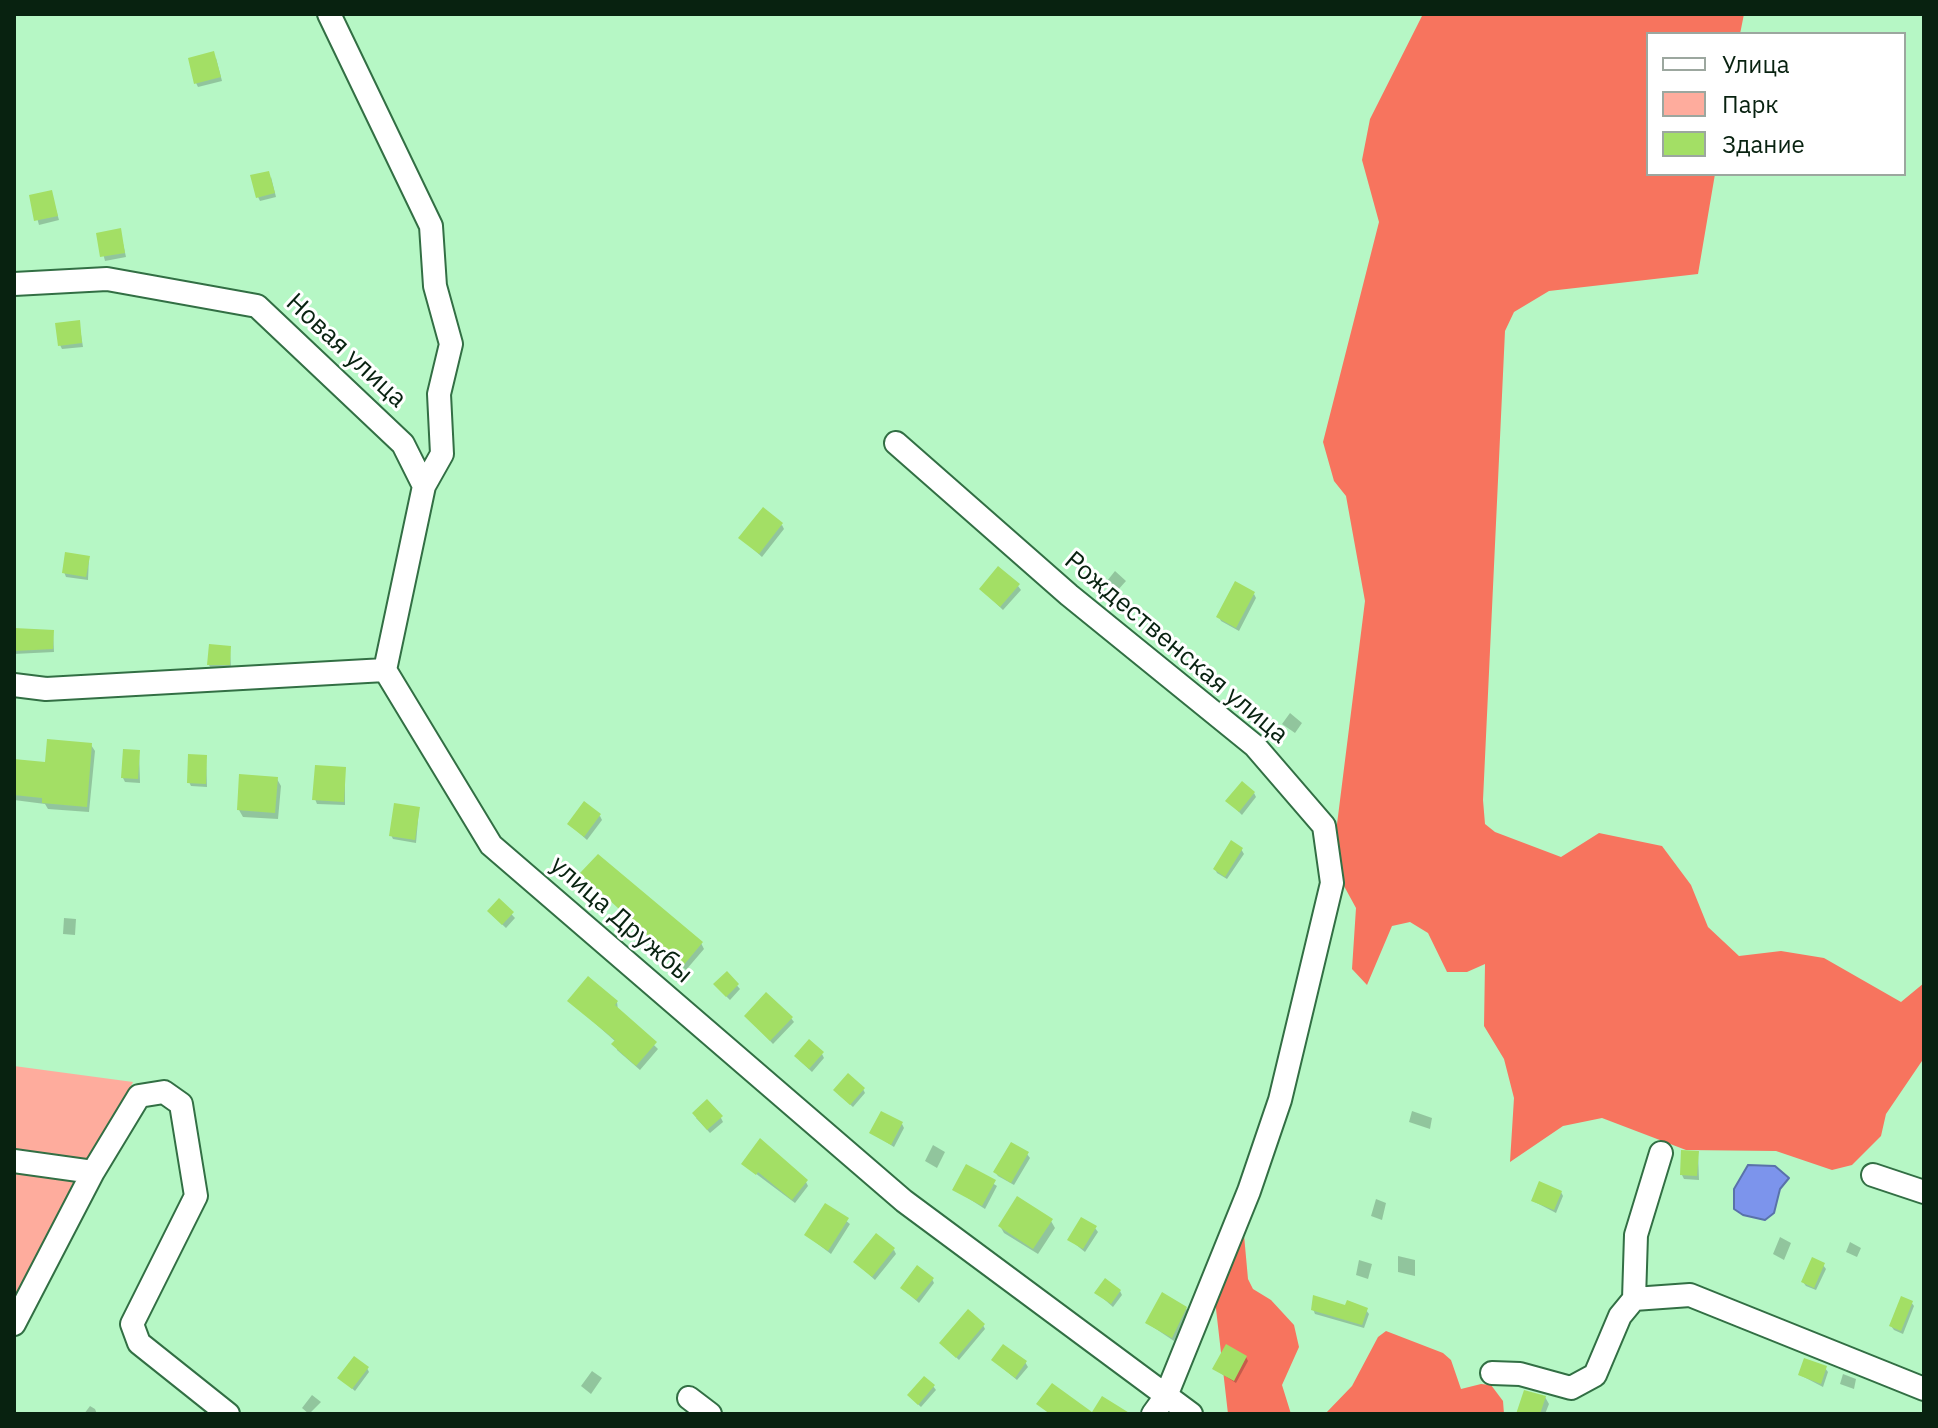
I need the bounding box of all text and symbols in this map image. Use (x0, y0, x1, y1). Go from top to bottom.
legend (1646, 32, 1906, 176)
text: Улица (1722, 48, 1790, 80)
text: Парк (1722, 88, 1779, 120)
text: Здание (1722, 128, 1805, 160)
street label: Новая улица (279, 287, 413, 415)
street label: Рождественская улица (1058, 545, 1294, 751)
street label: улица Дружбы (543, 850, 699, 990)

